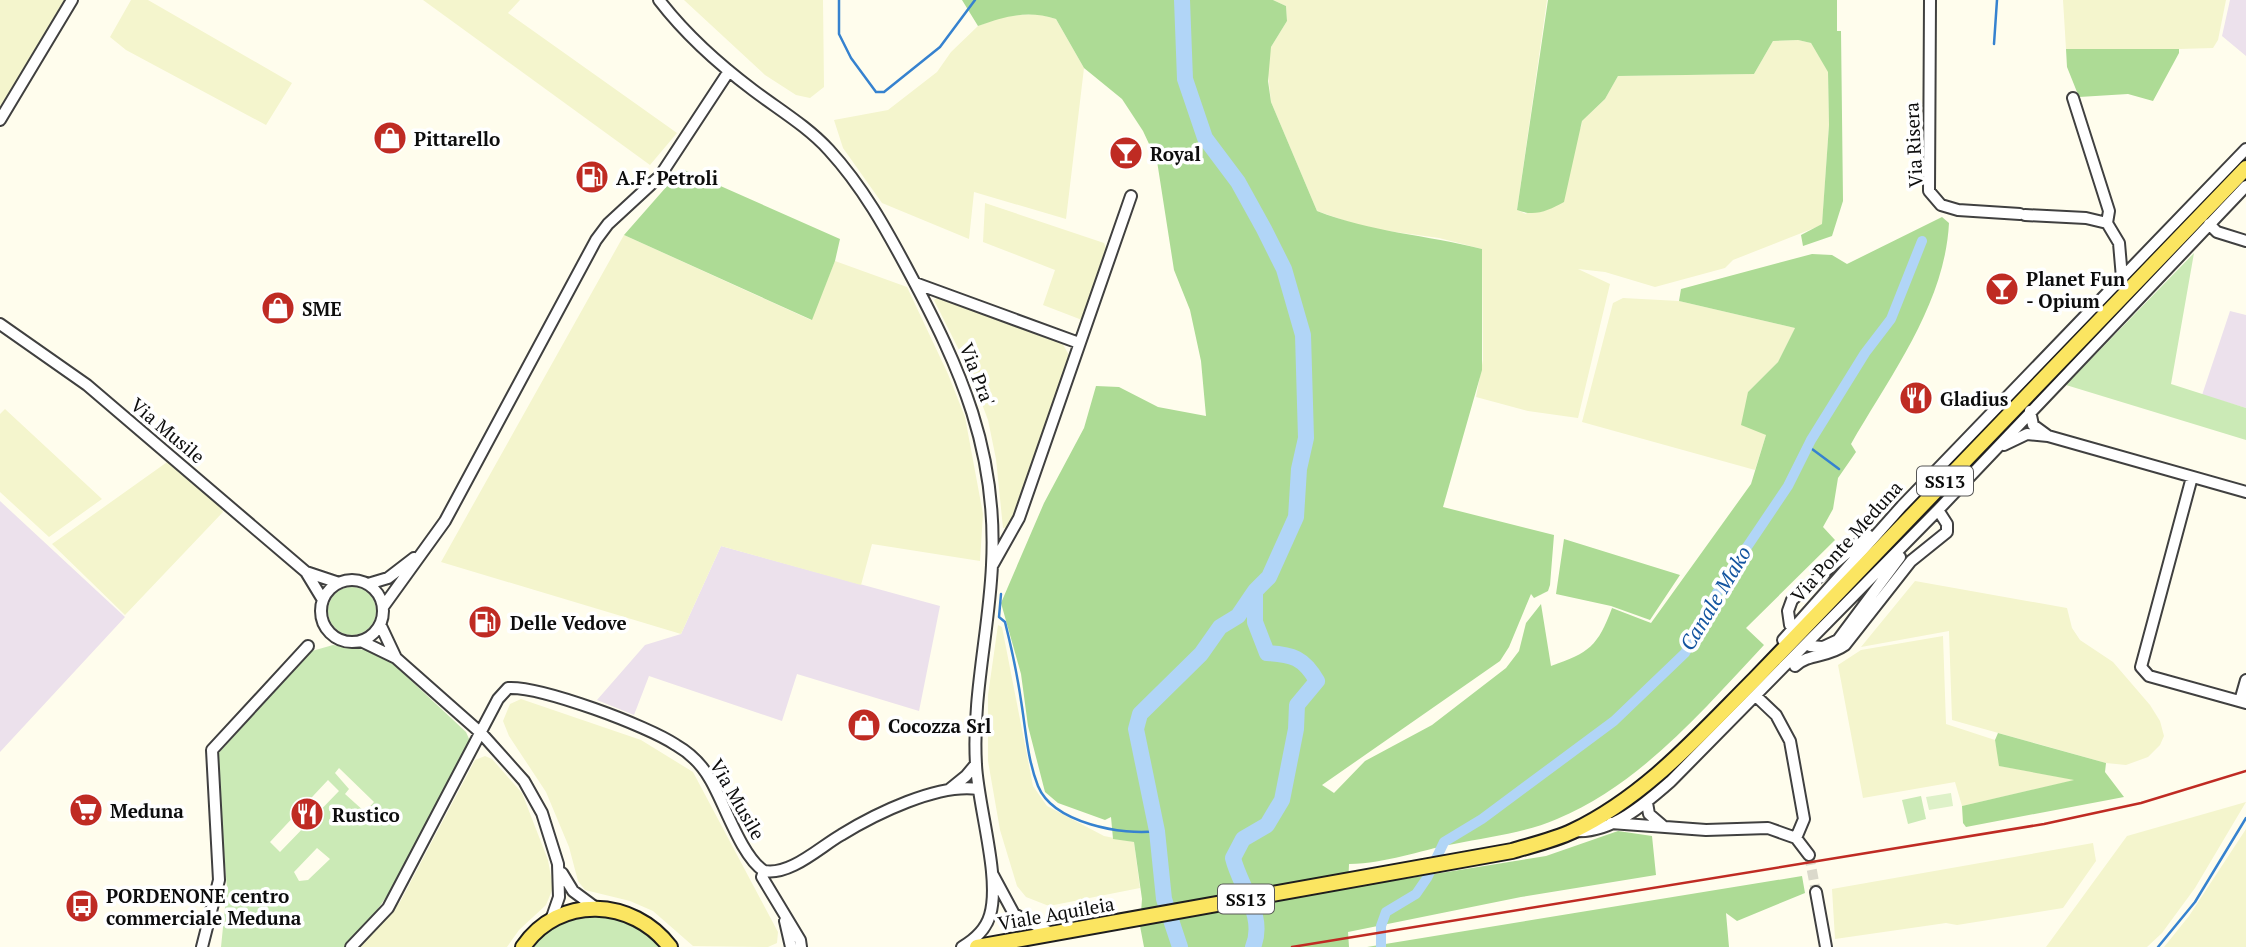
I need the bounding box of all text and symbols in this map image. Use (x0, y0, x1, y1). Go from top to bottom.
street label: Via Risera (1898, 101, 1928, 188)
shop icon: Pittarello (371, 119, 409, 157)
place label: Pittarello (414, 126, 500, 151)
bar icon: Royal (1107, 134, 1145, 172)
place label: Royal (1150, 141, 1201, 166)
fuel station icon: A.F. Petroli (573, 158, 611, 196)
place label: A.F. Petroli (616, 165, 718, 190)
place label: Planet Fun - Opium (2026, 266, 2126, 313)
bar icon: Planet Fun - Opium (1983, 270, 2021, 308)
shop icon: SME (259, 289, 297, 327)
place label: SME (302, 296, 342, 321)
street label: Via Pra' (955, 339, 1001, 409)
restaurant icon: Gladius (1897, 379, 1935, 417)
place label: Gladius (1940, 386, 2009, 411)
street label: Via Musile (126, 392, 210, 468)
road number: SS13 (1917, 466, 1973, 495)
street label: Via Ponte Meduna (1785, 475, 1907, 607)
water label: Canale Mako (1673, 541, 1757, 655)
fuel station icon: Delle Vedove (466, 603, 504, 641)
place label: Delle Vedove (510, 610, 627, 635)
shop icon: Cocozza Srl (845, 706, 883, 744)
place label: Cocozza Srl (888, 713, 991, 738)
street label: Via Musile (705, 754, 771, 844)
supermarket icon: Meduna (67, 791, 105, 829)
restaurant icon: Rustico (288, 795, 326, 833)
place label: Meduna (110, 798, 184, 823)
place label: Rustico (332, 802, 400, 827)
place label: PORDENONE centro commerciale Meduna (106, 883, 302, 930)
road number: SS13 (1218, 884, 1274, 914)
bus stop icon: PORDENONE centro commerciale Meduna (63, 887, 101, 925)
street label: Viale Aquileia (996, 890, 1117, 936)

